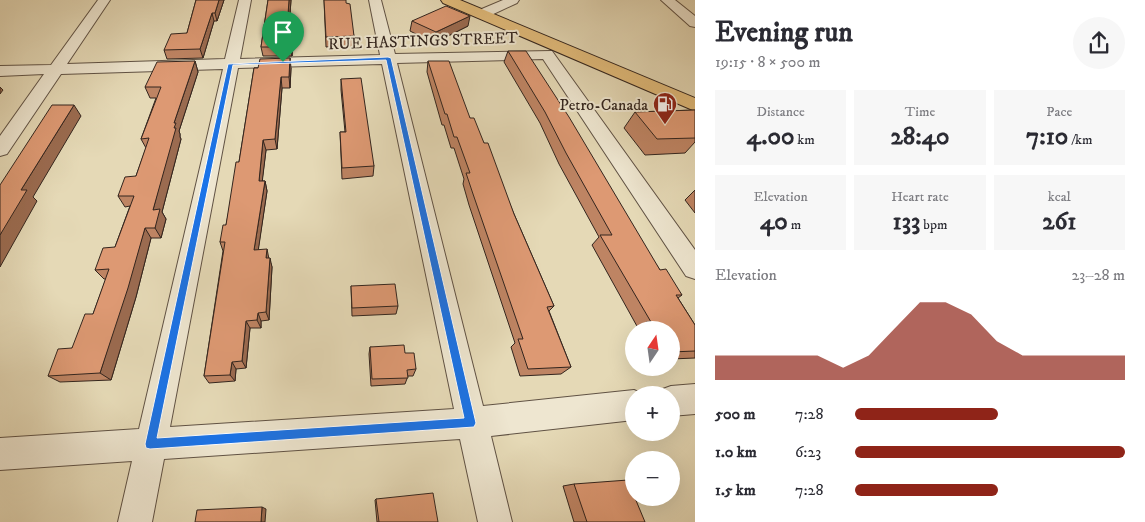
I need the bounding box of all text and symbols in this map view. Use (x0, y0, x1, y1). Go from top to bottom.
pin (262, 11, 304, 62)
text: Evening run (715, 15, 853, 50)
button: share (1073, 17, 1125, 69)
icon: arrive (269, 18, 297, 46)
street label: RUE HASTINGS STREET (328, 28, 518, 54)
text: 19:15 · 8 × 500 m (715, 52, 821, 72)
fuel station icon: Petro-Canada (652, 91, 678, 125)
place label: Petro-Canada (560, 95, 648, 115)
text: Distance (757, 103, 805, 121)
text: Time (905, 103, 935, 121)
text: Pace (1046, 103, 1072, 121)
text: 4.00 (747, 121, 794, 152)
text: 28:40 (890, 121, 950, 152)
text: 7:10 (1026, 121, 1068, 152)
text: km (794, 131, 815, 149)
text: /km (1068, 131, 1093, 149)
text: Elevation (754, 188, 808, 206)
text: Heart rate (891, 188, 949, 206)
text: kcal (1048, 188, 1071, 206)
text: 40 (760, 206, 788, 237)
text: 133 (893, 206, 920, 237)
text: 261 (1042, 206, 1077, 237)
text: m (788, 216, 801, 234)
text: bpm (920, 216, 947, 234)
text: Elevation (715, 265, 777, 285)
text: 23–28 m (1071, 265, 1125, 285)
north arrow (625, 321, 680, 376)
map controls (625, 321, 680, 506)
button: + (625, 386, 680, 441)
text: 500 m (715, 404, 756, 424)
text: 7:28 (795, 404, 823, 424)
text: 1.0 km (715, 442, 757, 462)
text: 6:23 (795, 442, 821, 462)
button: − (625, 451, 680, 506)
text: 1.5 km (715, 480, 756, 500)
text: 7:28 (795, 480, 823, 500)

